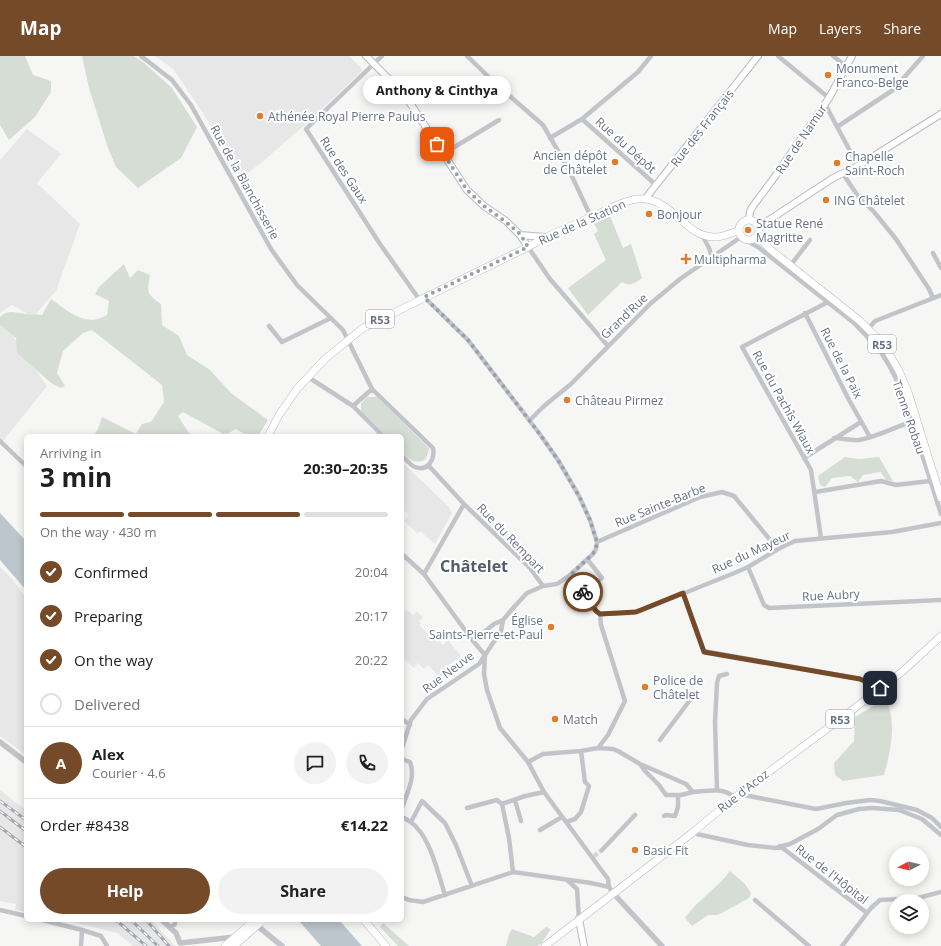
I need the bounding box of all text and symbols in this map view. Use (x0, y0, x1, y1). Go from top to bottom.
text: Map (20, 15, 61, 41)
text: Map (768, 19, 797, 38)
text: Layers (819, 19, 861, 38)
text: Share (883, 19, 921, 38)
place label: Monument Franco-Belge (836, 60, 909, 91)
marker: Monument Franco-Belge (823, 70, 833, 80)
callout: Anthony & Cinthya (363, 76, 511, 104)
text: Anthony & Cinthya (376, 81, 498, 99)
street label: Rue des Français (666, 86, 738, 170)
street label: Rue de Namur (771, 101, 831, 177)
place label: Athénée Royal Pierre Paulus (268, 108, 426, 125)
marker: Athénée Royal Pierre Paulus (255, 111, 265, 121)
street label: Rue du Dépôt (592, 113, 660, 177)
street label: Rue de la Blanchisserie (206, 122, 284, 243)
pin (420, 127, 454, 161)
street label: Rue des Gaux (316, 133, 372, 207)
icon: bag (426, 133, 448, 155)
place label: Ancien dépôt de Châtelet (533, 147, 607, 178)
place label: Chapelle Saint-Roch (845, 148, 905, 179)
marker: Ancien dépôt de Châtelet (610, 157, 620, 167)
marker: Chapelle Saint-Roch (832, 158, 842, 168)
place label: ING Châtelet (834, 192, 905, 209)
street label: Rue de la Station (536, 195, 628, 249)
marker: ING Châtelet (821, 195, 831, 205)
place label: Bonjour (657, 206, 702, 223)
marker: Bonjour (644, 209, 654, 219)
place label: Statue René Magritte (756, 215, 824, 246)
marker: Statue René Magritte (743, 225, 753, 235)
place label: Multipharma (694, 251, 767, 268)
marker: Multipharma (681, 254, 691, 264)
street label: Grand'Rue (597, 289, 651, 343)
road number: R53 (366, 310, 394, 328)
street label: Rue de la Paix (817, 324, 868, 402)
road number: R53 (868, 335, 896, 353)
street label: Rue du Pachîs Wiaux (749, 347, 820, 457)
street label: Tienne Robau (888, 378, 930, 456)
place label: Château Pirmez (575, 392, 664, 409)
marker: Château Pirmez (562, 395, 572, 405)
text: Arriving in (40, 444, 102, 462)
text: 20:30–20:35 (303, 458, 388, 478)
text: 3 min (40, 459, 112, 495)
street label: Rue Sainte-Barbe (612, 479, 708, 531)
street label: Rue du Rempart (473, 499, 549, 577)
text: On the way · 430 m (40, 523, 156, 541)
street label: Rue du Mayeur (709, 526, 793, 578)
district label: Châtelet (440, 555, 508, 577)
icon: check (40, 561, 62, 583)
text: Confirmed (74, 562, 148, 582)
text: 20:04 (355, 563, 388, 581)
courier (563, 572, 603, 612)
icon: bike (572, 581, 594, 603)
street label: Rue Aubry (802, 585, 861, 605)
icon: check (40, 605, 62, 627)
text: Preparing (74, 606, 142, 626)
text: 20:17 (355, 607, 388, 625)
place label: Église Saints-Pierre-et-Paul (429, 612, 543, 643)
marker: Église Saints-Pierre-et-Paul (546, 622, 556, 632)
street label: Rue Neuve (419, 647, 477, 697)
icon: check (40, 649, 62, 671)
text: On the way (74, 650, 153, 670)
text: 20:22 (355, 651, 388, 669)
pin (863, 671, 897, 705)
place label: Police de Châtelet (653, 672, 703, 703)
icon: home (869, 677, 891, 699)
marker: Police de Châtelet (640, 682, 650, 692)
text: Delivered (74, 694, 141, 714)
road number: R53 (826, 710, 854, 728)
place label: Match (563, 711, 598, 728)
marker: Match (550, 714, 560, 724)
button: chat (294, 742, 336, 784)
button: phone (346, 742, 388, 784)
text: Alex (92, 744, 124, 764)
text: A (56, 753, 66, 773)
text: Courier · 4.6 (92, 764, 166, 782)
street label: Rue d'Acoz (714, 765, 772, 816)
text: Order #8438 (40, 815, 129, 835)
text: €14.22 (341, 815, 388, 835)
street label: Rue de l'Hôpital (792, 840, 872, 908)
place label: Basic Fit (643, 842, 689, 859)
marker: Basic Fit (630, 845, 640, 855)
north arrow (889, 846, 929, 886)
map controls (889, 846, 929, 934)
button: Help (40, 868, 210, 914)
button: Share (218, 868, 388, 914)
button: layers (889, 894, 929, 934)

